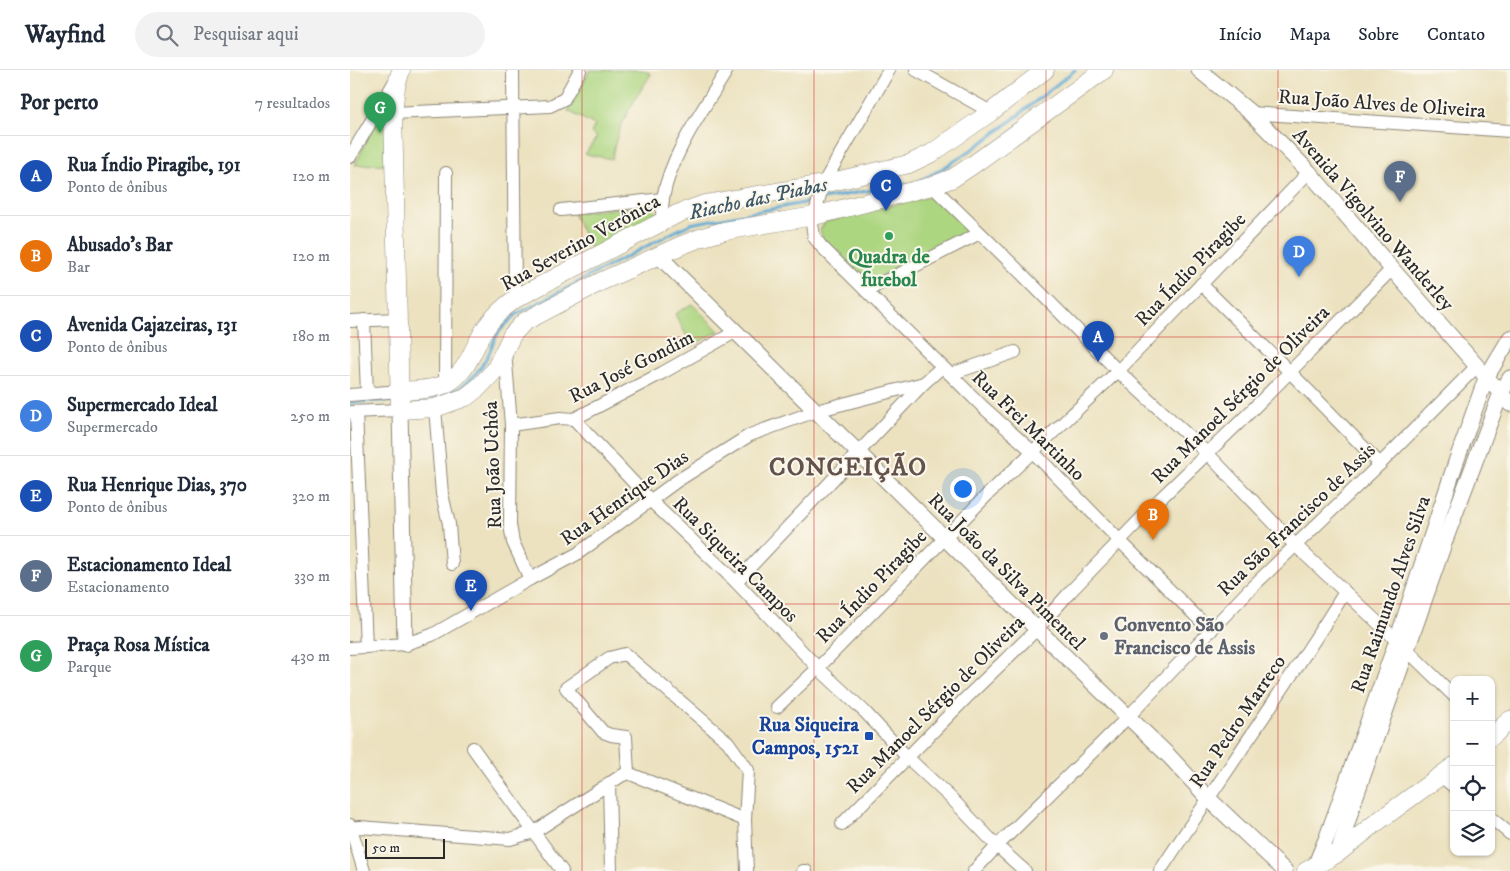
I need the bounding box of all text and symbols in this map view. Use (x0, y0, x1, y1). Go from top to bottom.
search box (135, 12, 485, 57)
text: Wayfind (25, 20, 105, 50)
icon: search (153, 21, 181, 49)
text: Pesquisar aqui (193, 23, 299, 46)
text: Início (1219, 24, 1262, 46)
text: Mapa (1290, 24, 1330, 46)
text: Sobre (1358, 24, 1399, 46)
text: Contato (1427, 24, 1485, 46)
street label: Rua João Alves de Oliveira (1277, 85, 1487, 124)
text: Por perto (20, 90, 98, 116)
pin: G (364, 92, 396, 133)
text: 7 resultados (255, 93, 330, 113)
street label: Avenida Vigolvino Wanderley (1287, 123, 1460, 317)
text: Rua Índio Piragibe, 191 (67, 154, 241, 177)
pin: F (1384, 161, 1416, 202)
text: A (31, 166, 41, 186)
text: 120 m (292, 166, 330, 186)
pin: C (870, 170, 902, 211)
water label: Riacho das Piabas (685, 171, 831, 227)
text: Ponto de ônibus (67, 177, 167, 197)
street label: Rua Severino Verônica (497, 189, 665, 297)
street label: Rua Índio Piragibe (1130, 207, 1252, 332)
marker: Quadra de futebol (883, 230, 895, 242)
text: Abusado's Bar (67, 234, 173, 257)
pin: D (1283, 236, 1315, 277)
place label: Quadra de futebol (848, 245, 930, 293)
text: B (31, 246, 41, 266)
text: 120 m (292, 246, 330, 266)
text: Bar (67, 257, 90, 277)
street label: Rua Manoel Sérgio de Oliveira (1147, 300, 1336, 490)
text: Avenida Cajazeiras, 131 (67, 314, 237, 337)
pin: A (1082, 321, 1114, 362)
street label: Rua José Gondim (565, 325, 698, 409)
text: C (31, 326, 41, 346)
text: 180 m (292, 326, 330, 346)
text: Ponto de ônibus (67, 337, 167, 357)
street label: Rua Frei Martinho (966, 365, 1090, 487)
text: Supermercado Ideal (67, 394, 217, 417)
street label: Rua João Uchôa (479, 400, 508, 529)
text: D (30, 406, 42, 426)
text: 250 m (290, 406, 330, 426)
text: Supermercado (67, 417, 158, 437)
street label: Rua São Francisco de Assis (1213, 438, 1381, 602)
street label: Rua Henrique Dias (556, 445, 694, 552)
district label: CONCEIÇÃO (769, 452, 927, 483)
text: Rua Henrique Dias, 370 (67, 474, 247, 497)
your location (950, 476, 976, 502)
text: E (30, 486, 42, 506)
text: 320 m (292, 486, 330, 506)
street label: Rua João da Silva Pimentel (922, 488, 1090, 656)
street label: Rua Siqueira Campos (667, 492, 803, 628)
street label: Rua Raimundo Alves Silva (1346, 492, 1437, 696)
text: Ponto de ônibus (67, 497, 167, 517)
pin: B (1137, 499, 1169, 540)
street label: Rua Índio Piragibe (811, 524, 933, 649)
text: Estacionamento Ideal (67, 554, 231, 577)
text: F (31, 566, 41, 586)
text: 330 m (294, 566, 330, 586)
pin: E (455, 570, 487, 611)
text: Estacionamento (67, 577, 169, 597)
street label: Rua Manoel Sérgio de Oliveira (842, 610, 1031, 800)
place label: Convento São Francisco de Assis (1114, 613, 1255, 661)
marker: Convento São Francisco de Assis (1098, 630, 1110, 642)
text: Praça Rosa Mística (67, 634, 210, 657)
text: G (30, 646, 42, 666)
text: 430 m (291, 646, 330, 666)
street label: Rua Pedro Marreco (1185, 651, 1292, 793)
text: Parque (67, 657, 111, 677)
map controls (1450, 676, 1495, 856)
button: + (1450, 676, 1495, 721)
place label: Rua Siqueira Campos, 1521 (752, 713, 860, 761)
button: − (1450, 721, 1495, 766)
marker: Rua Siqueira Campos, 1521 (863, 730, 875, 742)
button: locate (1450, 766, 1495, 811)
button: layers (1450, 811, 1495, 856)
scale bar (365, 836, 445, 859)
text: 50 m (372, 839, 400, 857)

